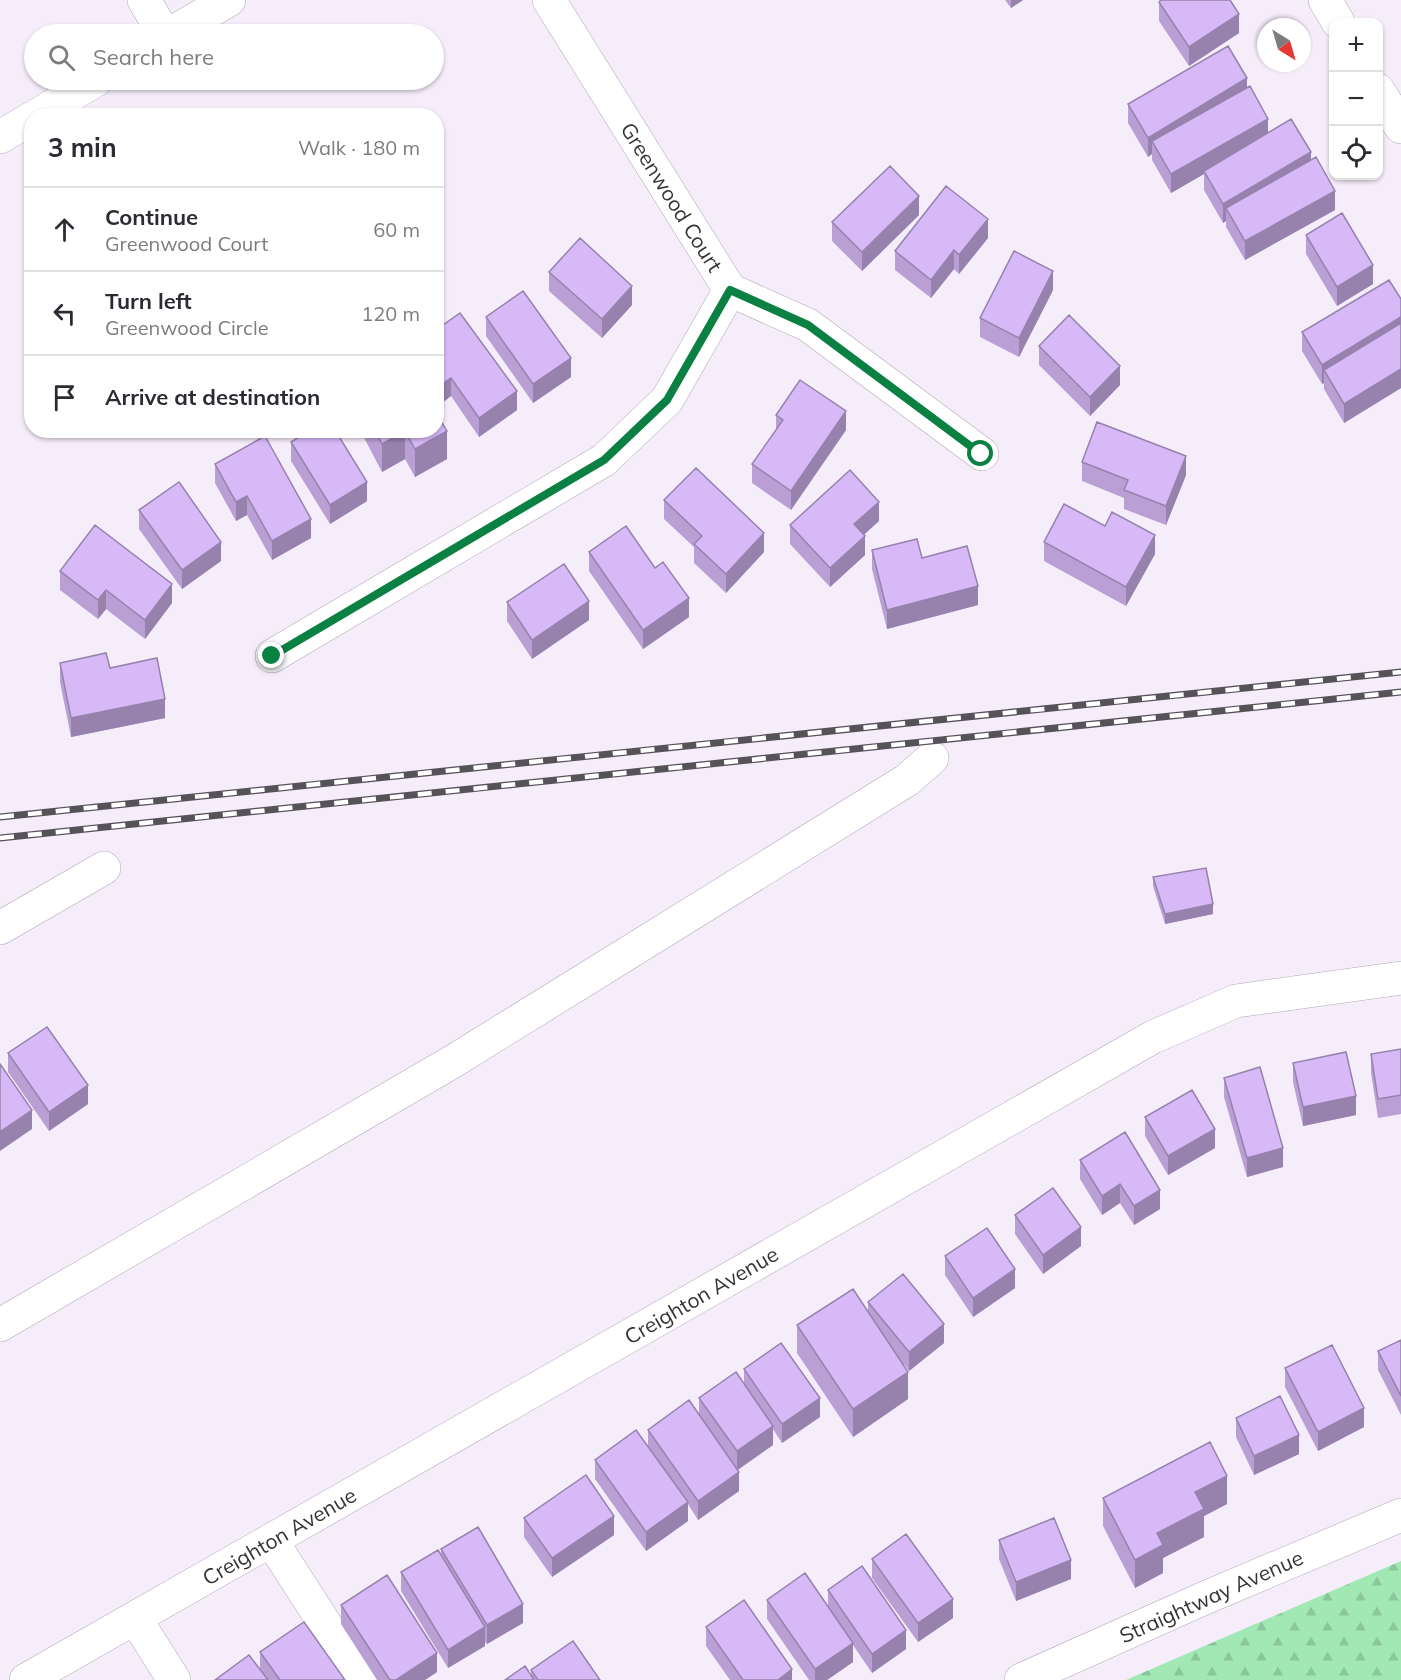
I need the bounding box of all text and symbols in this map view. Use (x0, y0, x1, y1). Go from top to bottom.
north arrow (1257, 18, 1311, 72)
map controls (1329, 18, 1383, 180)
button: + (1329, 18, 1383, 72)
search box (24, 24, 444, 90)
icon: search (45, 41, 78, 74)
text: Search here (93, 43, 214, 71)
button: − (1329, 72, 1383, 126)
street label: Greenwood Court (616, 117, 728, 277)
button: locate (1329, 126, 1383, 180)
text: 3 min (48, 131, 117, 164)
text: Walk · 180 m (298, 135, 420, 160)
text: Continue (105, 203, 198, 231)
icon: ahead (48, 213, 81, 246)
text: 60 m (373, 217, 420, 242)
text: Greenwood Court (105, 231, 268, 256)
text: Turn left (105, 287, 192, 315)
icon: left (48, 297, 81, 330)
text: 120 m (361, 301, 420, 326)
text: Greenwood Circle (105, 315, 269, 340)
icon: arrive (48, 381, 81, 414)
text: Arrive at destination (105, 383, 320, 411)
route start (967, 440, 993, 466)
route end (258, 642, 284, 668)
street label: Creighton Avenue (619, 1240, 783, 1350)
street label: Creighton Avenue (197, 1481, 361, 1591)
street label: Straightway Avenue (1115, 1544, 1307, 1648)

